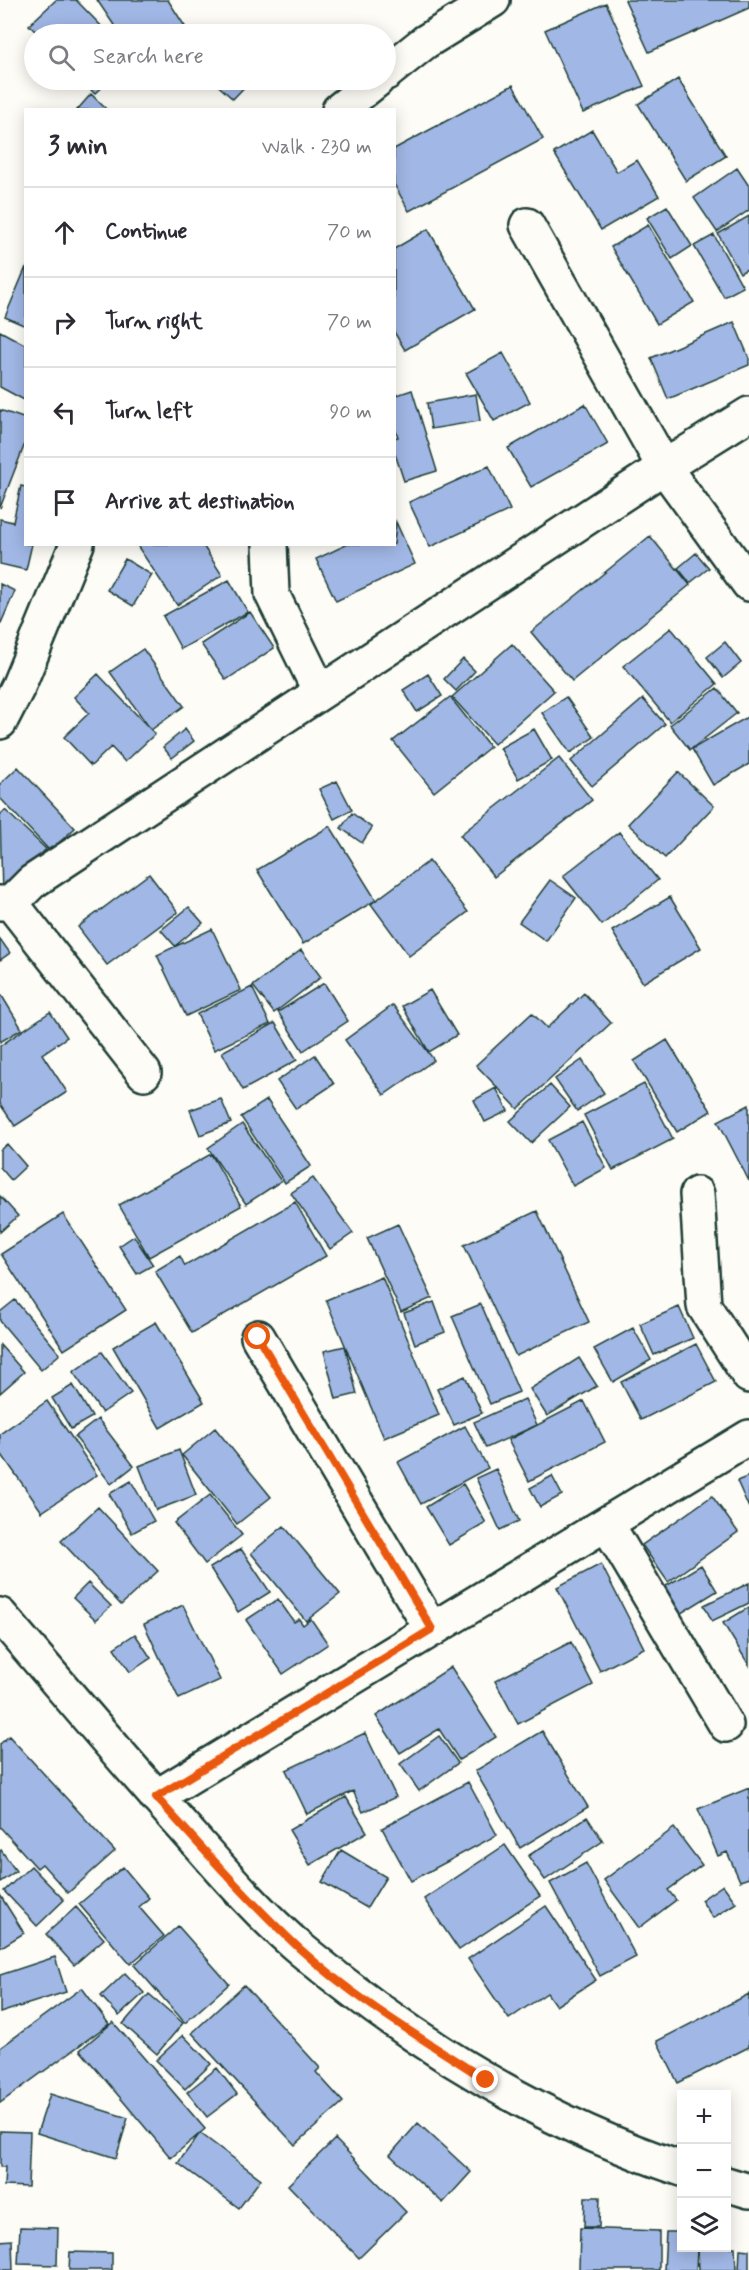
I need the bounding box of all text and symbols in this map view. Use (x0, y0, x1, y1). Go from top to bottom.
search box (24, 24, 396, 90)
icon: search (45, 41, 78, 74)
text: Search here (93, 43, 204, 71)
text: 3 min (48, 130, 108, 164)
text: Walk · 230 m (262, 134, 372, 161)
icon: ahead (48, 216, 81, 249)
text: Continue (105, 218, 187, 246)
text: 70 m (327, 219, 372, 246)
icon: right (48, 306, 81, 339)
text: Turn right (105, 308, 203, 336)
text: 70 m (327, 309, 372, 336)
icon: left (48, 396, 81, 429)
text: Turn left (105, 398, 193, 426)
text: 90 m (329, 399, 372, 426)
icon: arrive (48, 486, 81, 519)
text: Arrive at destination (105, 488, 295, 516)
route start (244, 1323, 270, 1349)
route end (472, 2066, 498, 2092)
map controls (677, 2090, 731, 2252)
button: + (677, 2090, 731, 2144)
button: − (677, 2144, 731, 2198)
button: layers (677, 2198, 731, 2252)

